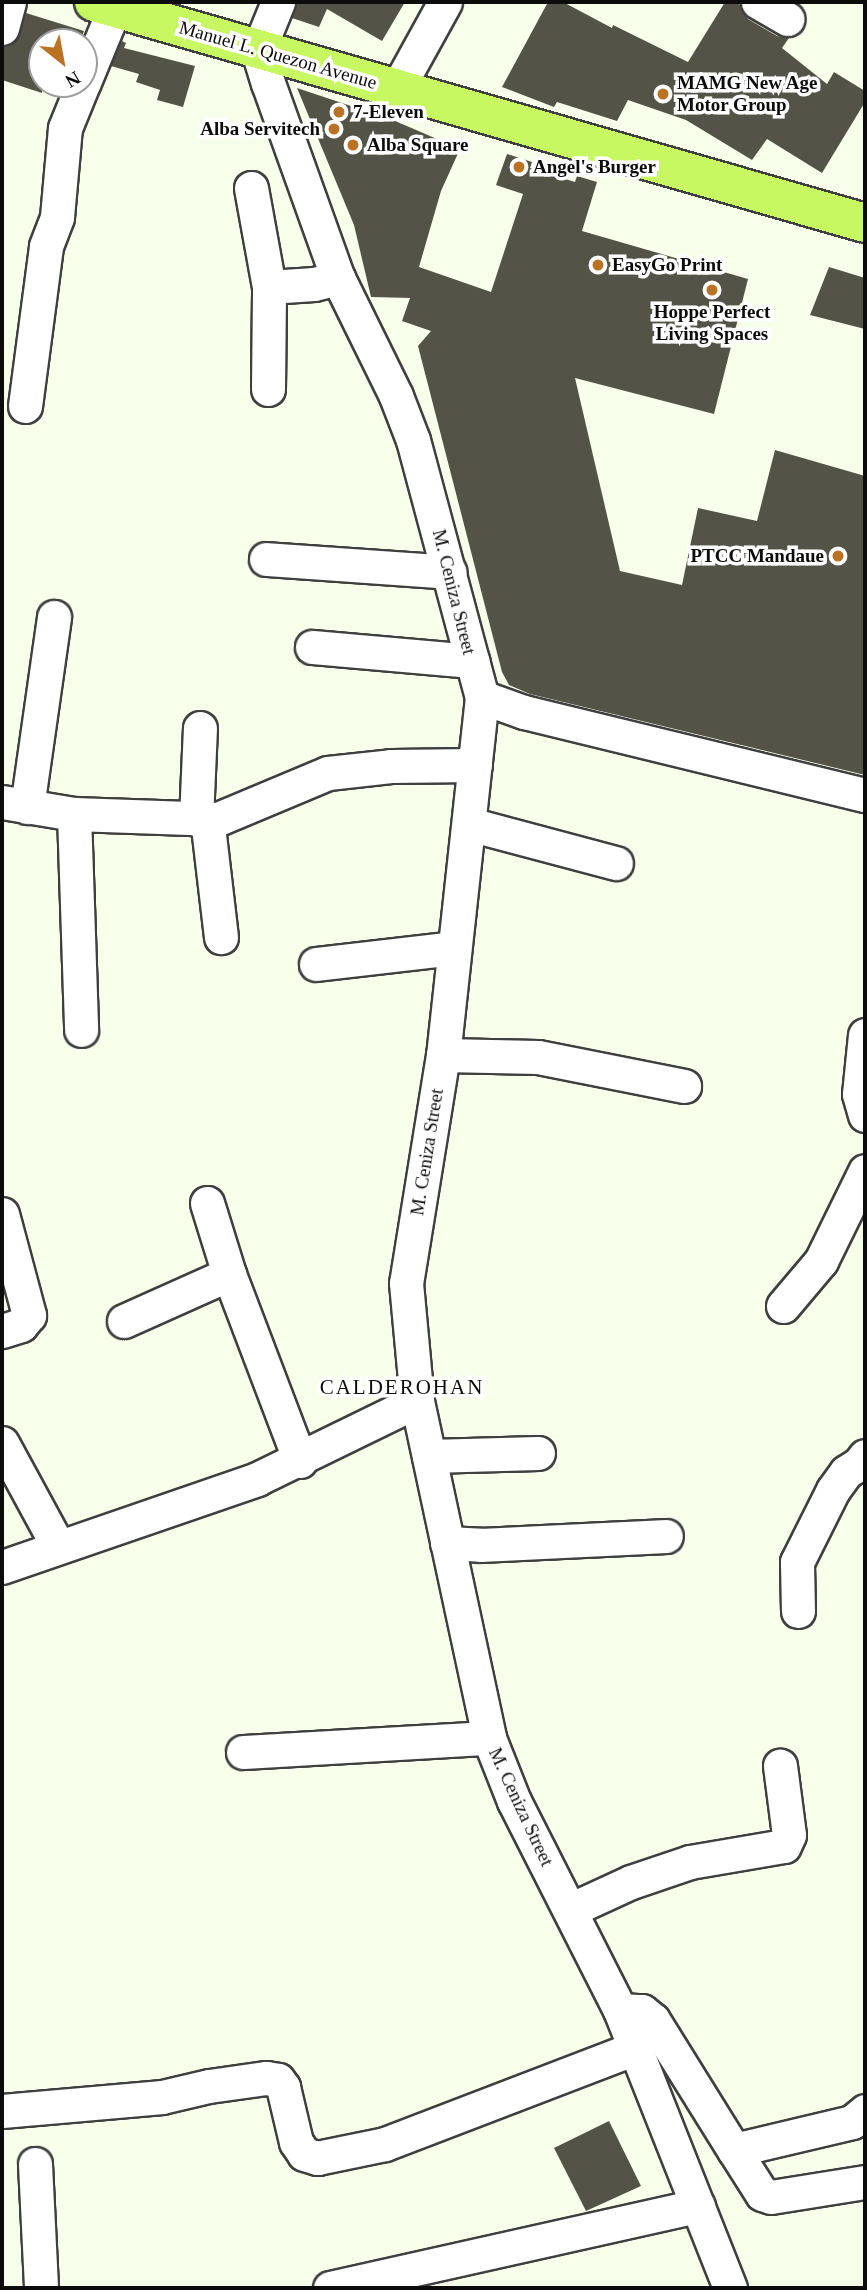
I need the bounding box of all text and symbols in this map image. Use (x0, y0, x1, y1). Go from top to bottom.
street label: Manuel L. Quezon Avenue (176, 16, 380, 94)
north arrow (28, 28, 98, 98)
text: N (62, 67, 84, 92)
place label: MAMG New Age Motor Group (677, 72, 818, 116)
marker: MAMG New Age Motor Group (655, 86, 671, 102)
place label: 7-Eleven (353, 101, 424, 123)
marker: 7-Eleven (331, 104, 347, 120)
place label: Alba Servitech (200, 118, 320, 140)
marker: Alba Servitech (326, 121, 342, 137)
place label: Alba Square (367, 134, 469, 156)
marker: Alba Square (345, 137, 361, 153)
place label: Angel's Burger (533, 156, 656, 178)
marker: Angel's Burger (511, 159, 527, 175)
place label: EasyGo Print (612, 254, 722, 276)
marker: EasyGo Print (590, 257, 606, 273)
marker: Hoppe Perfect Living Spaces (704, 282, 720, 298)
place label: Hoppe Perfect Living Spaces (654, 301, 770, 345)
street label: M. Ceniza Street (427, 527, 481, 657)
place label: PTCC Mandaue (690, 545, 824, 567)
marker: PTCC Mandaue (830, 548, 846, 564)
street label: M. Ceniza Street (406, 1087, 448, 1217)
district label: CALDEROHAN (321, 1374, 483, 1400)
street label: M. Ceniza Street (484, 1744, 558, 1870)

